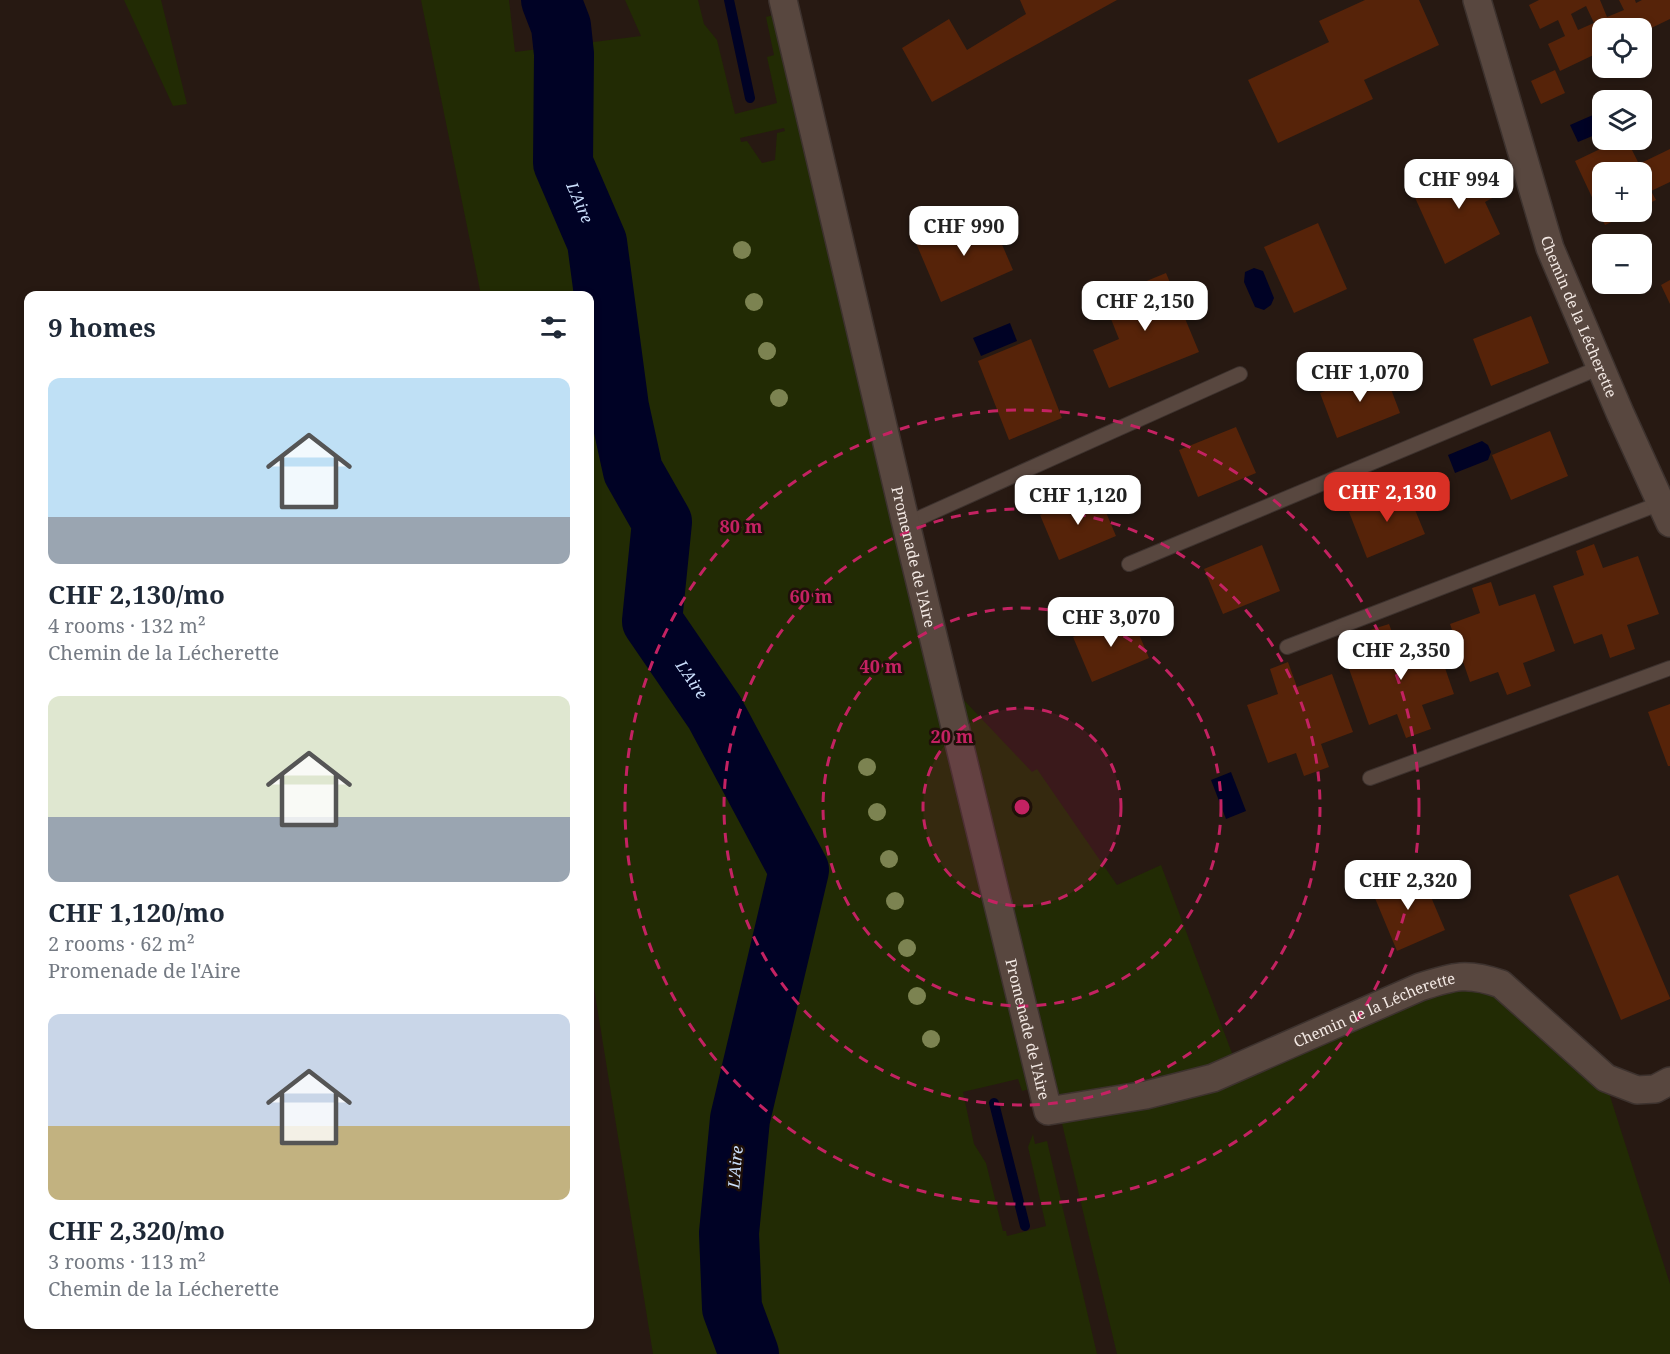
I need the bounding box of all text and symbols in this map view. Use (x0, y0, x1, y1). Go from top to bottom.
map controls (1592, 18, 1652, 294)
button: locate (1592, 18, 1652, 78)
button: layers (1592, 90, 1652, 150)
pin: CHF 994 (1404, 159, 1514, 210)
button: + (1592, 162, 1652, 222)
text: CHF 994 (1418, 165, 1500, 192)
water label: L'Aire (561, 178, 599, 226)
pin: CHF 990 (909, 206, 1019, 257)
text: CHF 990 (923, 212, 1005, 239)
street label: Chemin de la Lécherette (1537, 233, 1622, 400)
button: − (1592, 234, 1652, 294)
pin: CHF 2,150 (1076, 281, 1214, 332)
text: CHF 2,150 (1096, 287, 1194, 314)
text: 9 homes (48, 309, 156, 345)
icon: filters (537, 311, 570, 344)
pin: CHF 1,070 (1291, 352, 1429, 403)
text: CHF 1,070 (1311, 358, 1409, 385)
icon: home (255, 417, 363, 525)
pin: CHF 2,130 (1318, 472, 1456, 523)
pin: CHF 1,120 (1009, 475, 1147, 526)
text: CHF 2,130 (1338, 478, 1436, 505)
text: CHF 1,120 (1029, 481, 1127, 508)
street label: Promenade de l'Aire (887, 484, 941, 630)
text: 80 m (720, 514, 763, 538)
text: CHF 2,130/mo (48, 576, 225, 612)
text: 60 m (790, 584, 833, 608)
pin: CHF 3,070 (1042, 597, 1180, 648)
text: CHF 3,070 (1062, 603, 1160, 630)
text: 4 rooms · 132 m² (48, 612, 206, 639)
pin: CHF 2,350 (1332, 630, 1470, 681)
text: CHF 2,350 (1352, 636, 1450, 663)
text: Chemin de la Lécherette (48, 639, 279, 666)
text: 40 m (860, 654, 903, 678)
water label: L'Aire (670, 655, 713, 703)
text: 20 m (931, 724, 974, 748)
icon: home (255, 735, 363, 843)
centre of rings (1012, 797, 1032, 817)
pin: CHF 2,320 (1339, 860, 1477, 911)
text: CHF 2,320 (1359, 866, 1457, 893)
text: CHF 1,120/mo (48, 894, 225, 930)
text: 2 rooms · 62 m² (48, 930, 195, 957)
street label: Promenade de l'Aire (1001, 956, 1055, 1102)
text: Promenade de l'Aire (48, 957, 241, 984)
street label: Chemin de la Lécherette (1290, 968, 1457, 1051)
icon: home (255, 1053, 363, 1161)
water label: L'Aire (722, 1145, 748, 1190)
text: CHF 2,320/mo (48, 1212, 225, 1248)
text: 3 rooms · 113 m² (48, 1248, 206, 1275)
text: Chemin de la Lécherette (48, 1275, 279, 1302)

